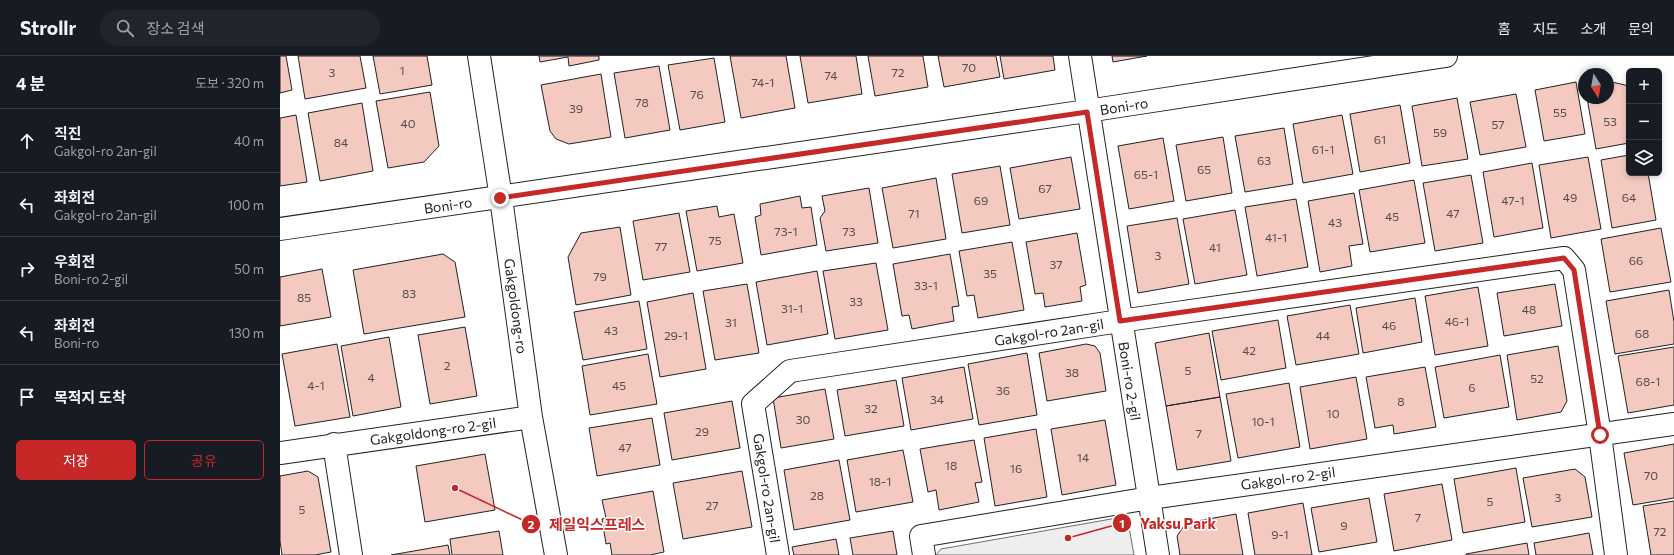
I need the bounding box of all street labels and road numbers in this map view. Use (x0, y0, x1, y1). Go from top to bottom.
street label: Boni-ro (1099, 94, 1149, 118)
street label: Boni-ro (423, 193, 473, 217)
street label: Gakgoldong-ro (501, 257, 531, 355)
street label: Gakgol-ro 2an-gil (993, 315, 1105, 349)
street label: Boni-ro 2-gil (1115, 340, 1145, 422)
street label: Gakgoldong-ro 2-gil (369, 414, 497, 448)
street label: Gakgol-ro 2an-gil (750, 432, 784, 544)
street label: Gakgol-ro 2-gil (1240, 463, 1336, 493)

